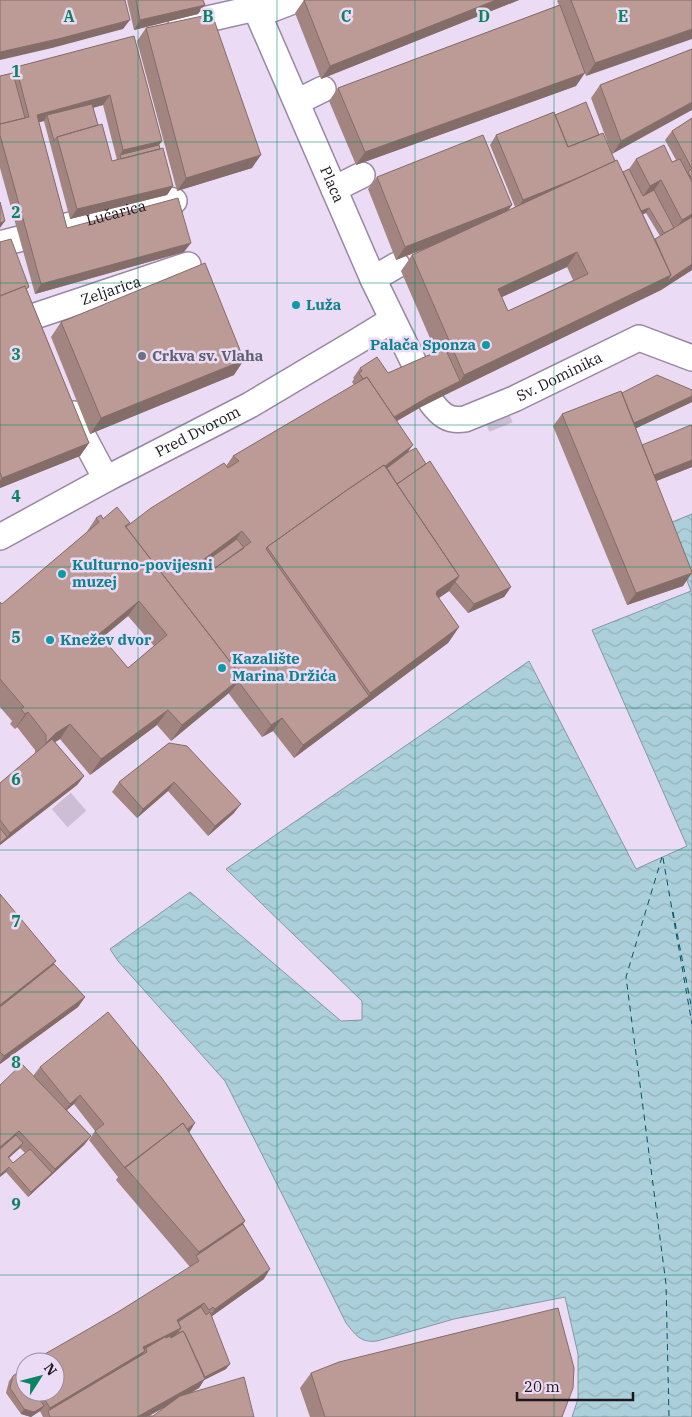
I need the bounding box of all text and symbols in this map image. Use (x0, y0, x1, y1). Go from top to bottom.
text: A (63, 6, 75, 26)
text: B (202, 6, 214, 26)
text: C (341, 6, 351, 26)
text: D (478, 6, 490, 26)
text: E (618, 6, 628, 26)
text: 1 (11, 61, 21, 81)
street label: Placa (316, 163, 349, 205)
street label: Lučarica (84, 196, 148, 230)
text: 2 (11, 202, 21, 222)
street label: Zeljarica (78, 271, 143, 309)
place label: Luža (306, 295, 342, 314)
marker: Luža (290, 299, 302, 311)
place label: Palača Sponza (370, 335, 476, 354)
marker: Palača Sponza (480, 339, 492, 351)
text: 3 (11, 344, 21, 364)
place label: Crkva sv. Vlaha (152, 346, 264, 365)
street label: Sv. Dominika (513, 348, 605, 405)
marker: Crkva sv. Vlaha (136, 350, 148, 362)
street label: Pred Dvorom (152, 402, 243, 461)
text: 4 (11, 486, 21, 506)
place label: Kulturno-povijesni muzej (72, 555, 213, 591)
marker: Kulturno-povijesni muzej (56, 568, 68, 580)
text: 5 (11, 627, 21, 647)
place label: Knežev dvor (60, 630, 152, 649)
marker: Knežev dvor (44, 634, 56, 646)
place label: Kazalište Marina Držića (232, 649, 337, 685)
marker: Kazalište Marina Držića (216, 662, 228, 674)
text: 6 (11, 769, 21, 789)
text: 7 (11, 911, 21, 931)
text: 8 (11, 1052, 21, 1072)
text: 9 (11, 1194, 21, 1214)
north arrow (15, 1352, 65, 1402)
text: N (40, 1360, 61, 1379)
scale bar (517, 1370, 633, 1402)
text: 20 m (524, 1377, 560, 1396)

